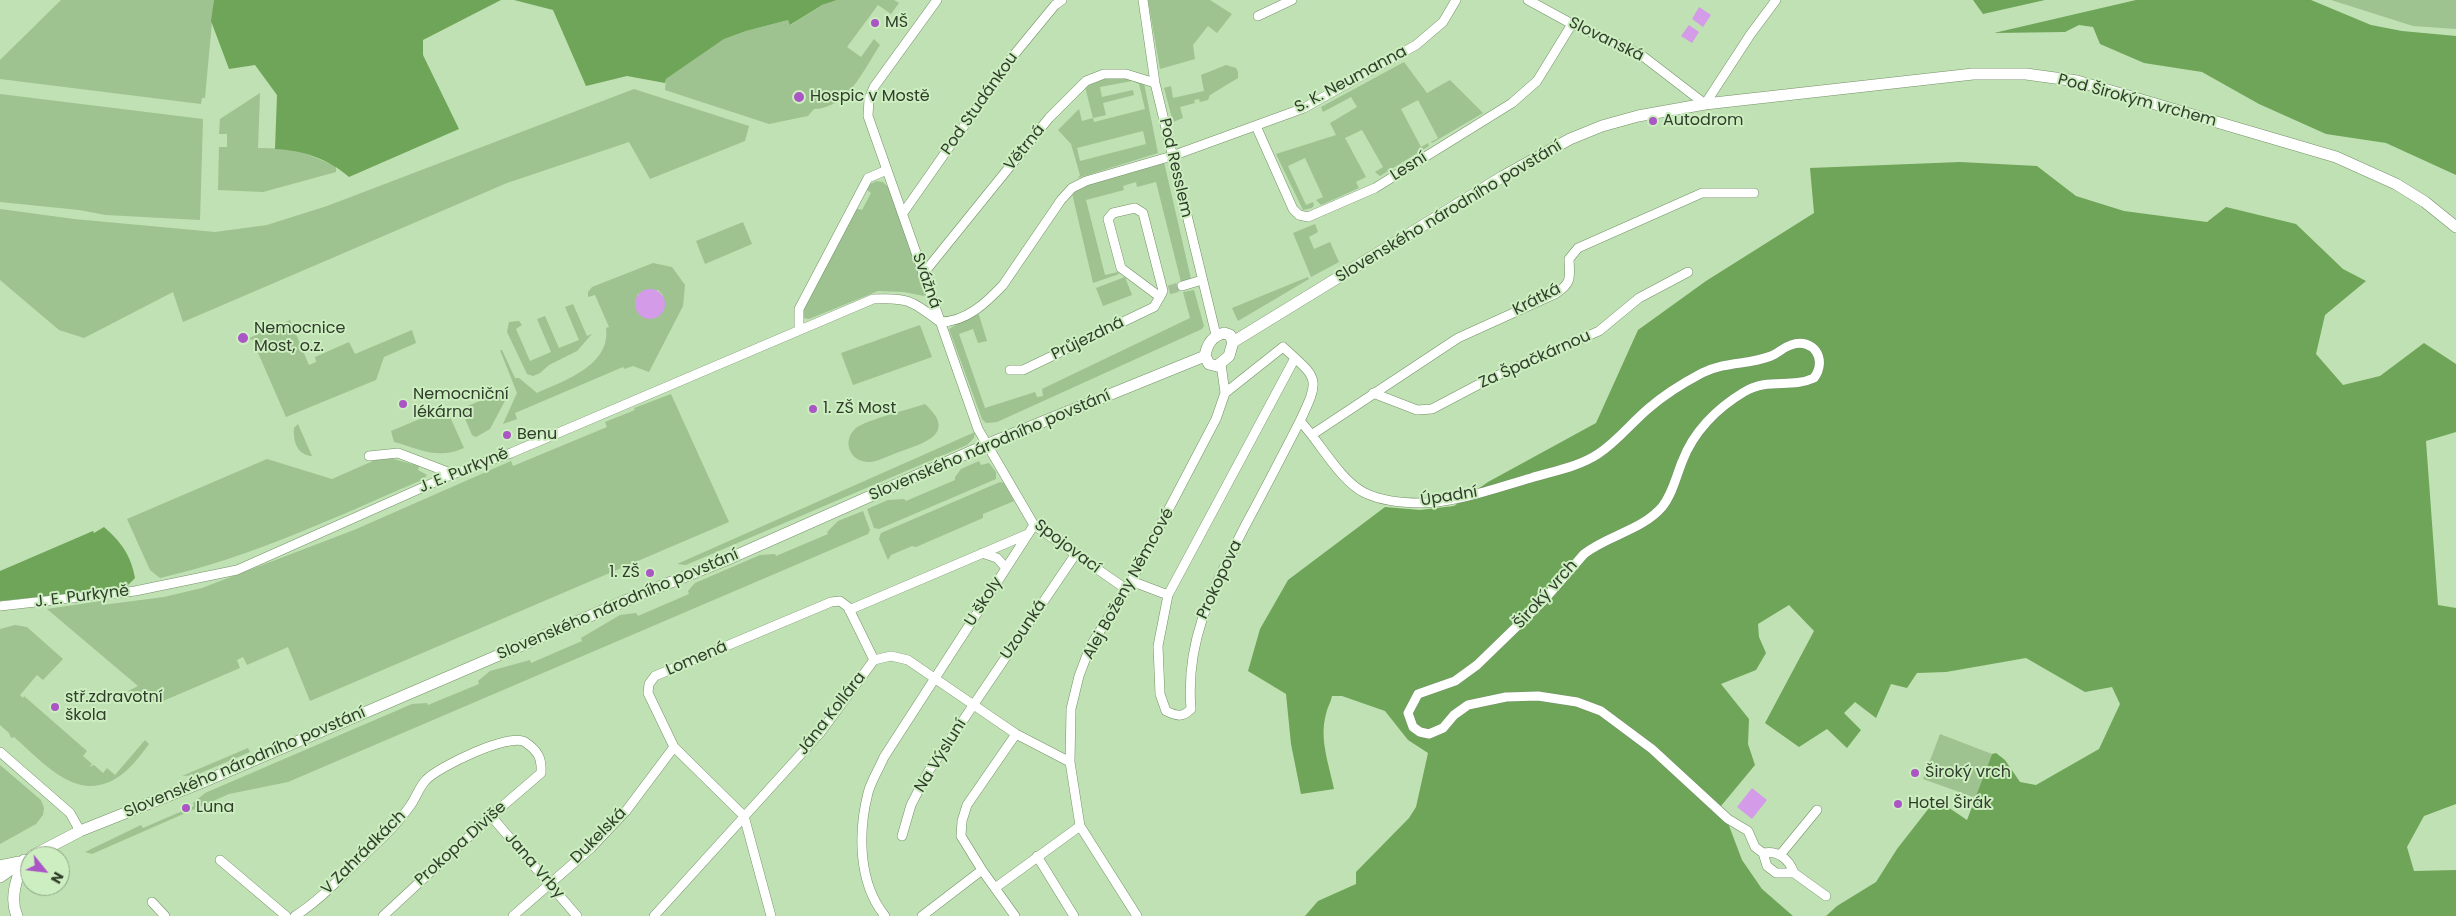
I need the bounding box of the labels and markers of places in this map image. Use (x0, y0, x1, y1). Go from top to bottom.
place label: MŠ (885, 13, 908, 33)
marker: MŠ (869, 17, 881, 29)
place label: Hospic v Mostě (810, 87, 930, 107)
marker: Hospic v Mostě (792, 90, 806, 104)
place label: Autodrom (1663, 111, 1744, 131)
marker: Autodrom (1647, 115, 1659, 127)
place label: Nemocnice Most, o.z. (254, 319, 345, 357)
marker: Nemocnice Most, o.z. (236, 331, 250, 345)
place label: Nemocniční lékárna (413, 385, 509, 423)
marker: Nemocniční lékárna (397, 398, 409, 410)
place label: 1. ZŠ Most (823, 399, 896, 419)
marker: 1. ZŠ Most (807, 403, 819, 415)
place label: Benu (517, 425, 557, 445)
marker: Benu (501, 429, 513, 441)
place label: 1. ZŠ (609, 563, 640, 583)
marker: 1. ZŠ (644, 567, 656, 579)
place label: stř.zdravotní škola (65, 688, 163, 726)
marker: stř.zdravotní škola (49, 701, 61, 713)
place label: Široký vrch (1925, 763, 2011, 783)
marker: Široký vrch (1909, 767, 1921, 779)
place label: Hotel Širák (1908, 794, 1992, 814)
place label: Luna (196, 798, 234, 818)
marker: Hotel Širák (1892, 798, 1904, 810)
marker: Luna (180, 802, 192, 814)

